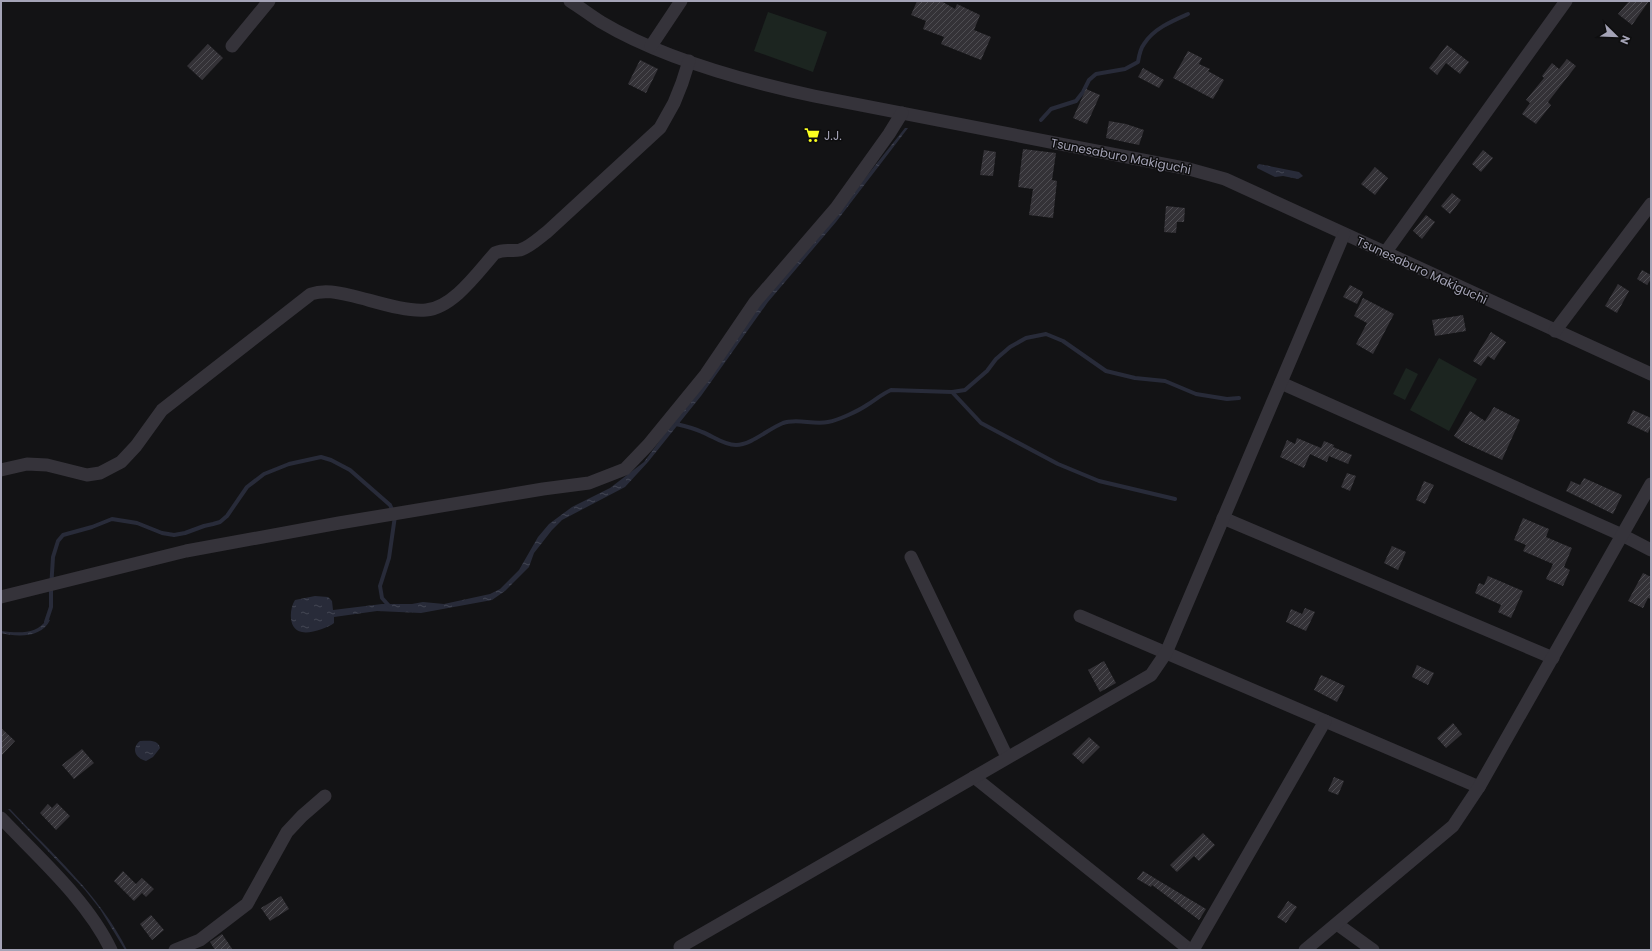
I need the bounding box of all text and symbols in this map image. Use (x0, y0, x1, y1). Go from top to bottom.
north arrow (1596, 16, 1636, 56)
text: N (1616, 33, 1634, 47)
supermarket icon: J.J. (803, 126, 821, 144)
place label: J.J. (824, 127, 842, 144)
street label: Tsunesaburo Makiguchi (1049, 134, 1193, 178)
street label: Tsunesaburo Makiguchi (1354, 232, 1490, 308)

